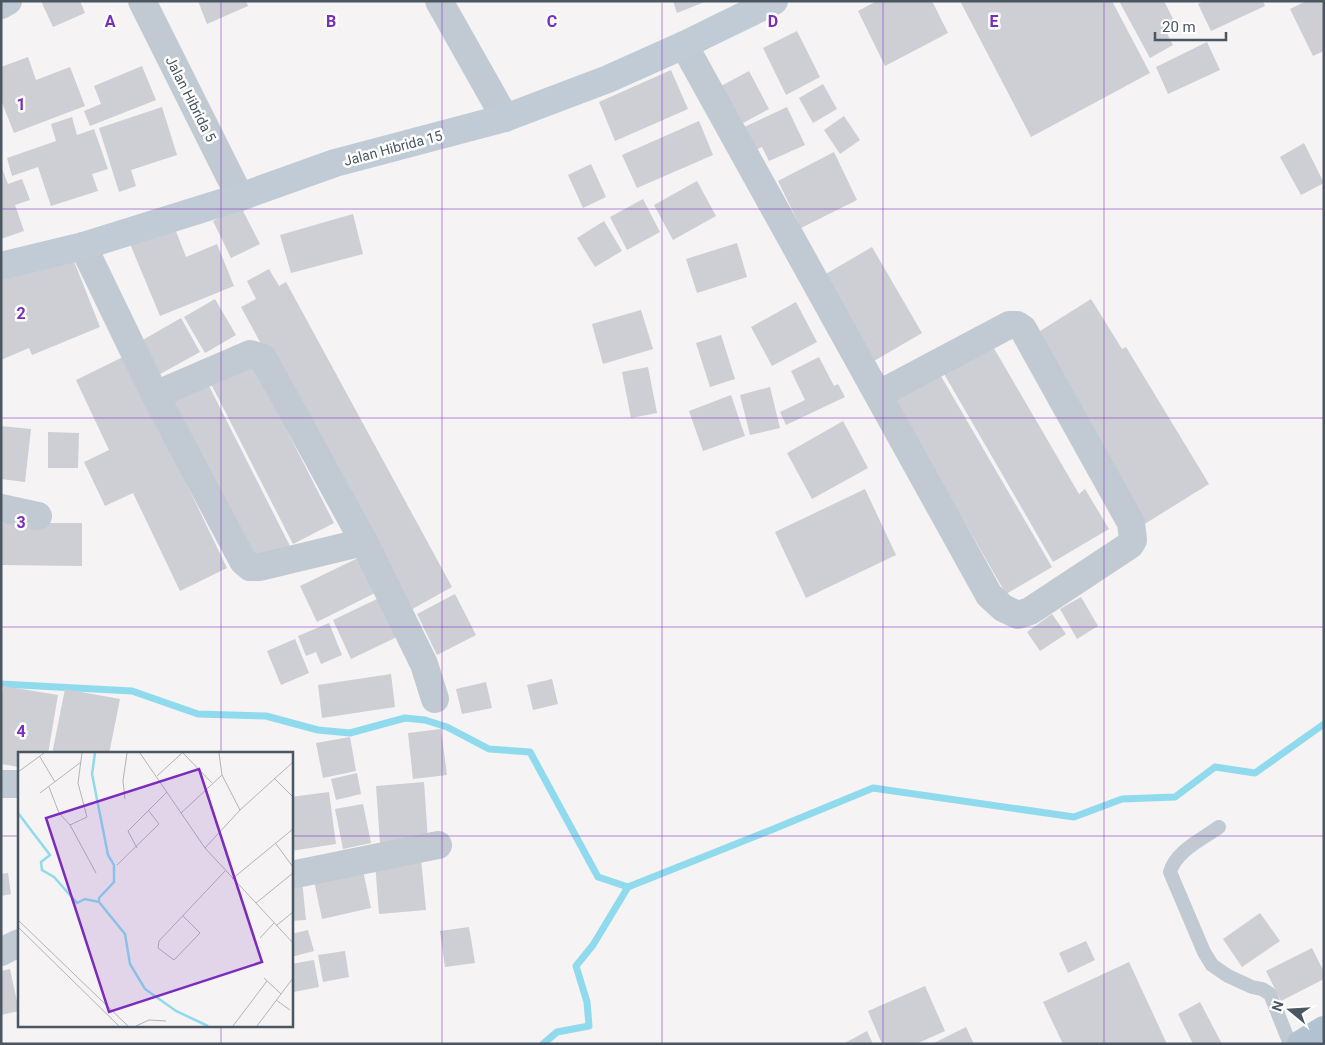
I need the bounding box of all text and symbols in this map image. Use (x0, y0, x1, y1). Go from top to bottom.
scale bar (1155, 10, 1226, 42)
text: A (105, 12, 116, 31)
text: B (326, 12, 336, 31)
text: C (547, 12, 557, 31)
text: D (768, 12, 778, 31)
text: E (990, 12, 999, 31)
text: 20 m (1162, 18, 1196, 36)
street label: Jalan Hibrida 5 (163, 54, 219, 145)
text: 1 (16, 95, 26, 114)
street label: Jalan Hibrida 15 (342, 127, 444, 169)
text: 2 (16, 304, 26, 323)
text: 3 (16, 513, 26, 532)
text: 4 (16, 722, 26, 741)
inset map (18, 752, 292, 1028)
north arrow (1265, 985, 1315, 1035)
text: N (1268, 999, 1287, 1013)

